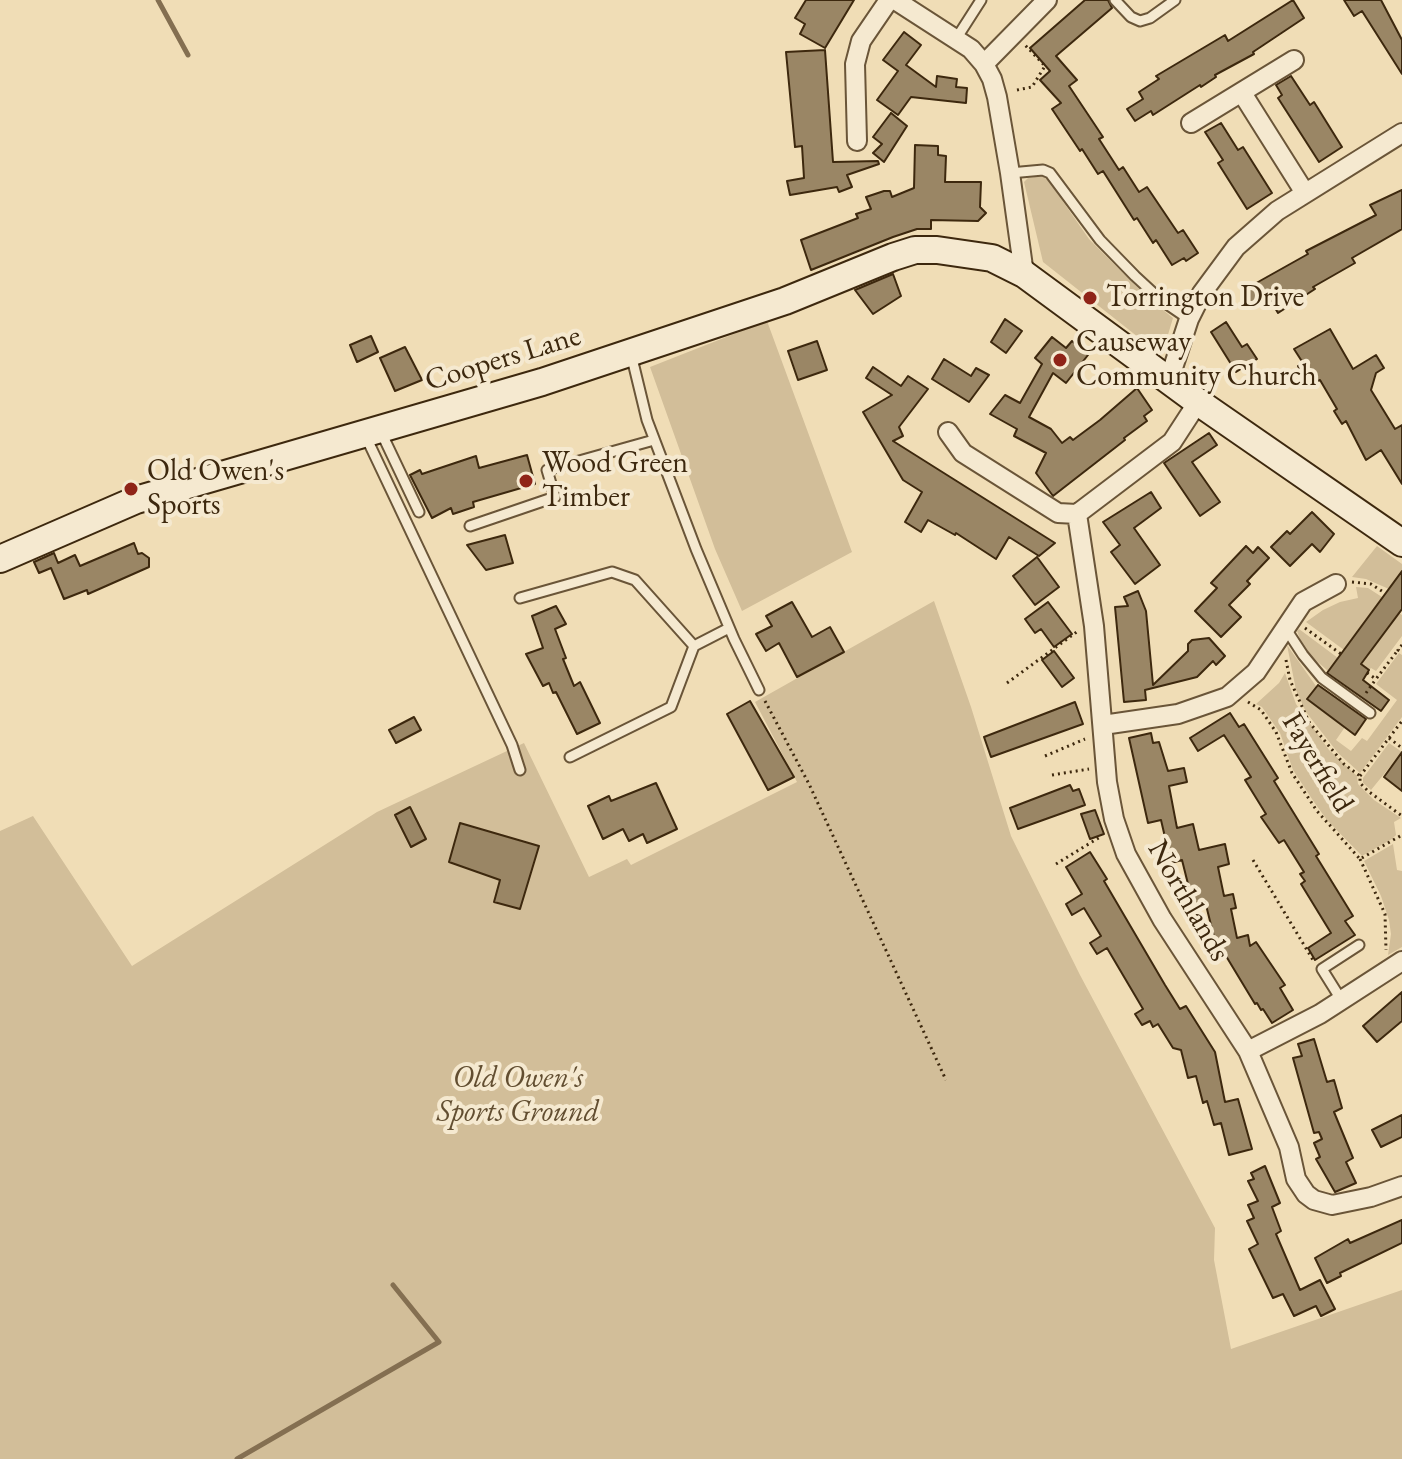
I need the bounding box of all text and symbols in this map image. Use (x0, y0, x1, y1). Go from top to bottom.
place label: Torrington Drive (1106, 280, 1304, 316)
marker: Torrington Drive (1081, 289, 1099, 307)
street label: Coopers Lane (421, 318, 585, 400)
place label: Causeway Community Church (1076, 325, 1317, 396)
marker: Causeway Community Church (1051, 351, 1069, 369)
place label: Wood Green Timber (542, 446, 688, 516)
place label: Old Owen's Sports (147, 454, 284, 524)
marker: Wood Green Timber (517, 472, 535, 490)
marker: Old Owen's Sports (122, 480, 140, 498)
street label: Fayerfield (1273, 707, 1361, 819)
street label: Northlands (1139, 834, 1237, 968)
park label: Old Owen's Sports Ground (437, 1061, 599, 1132)

